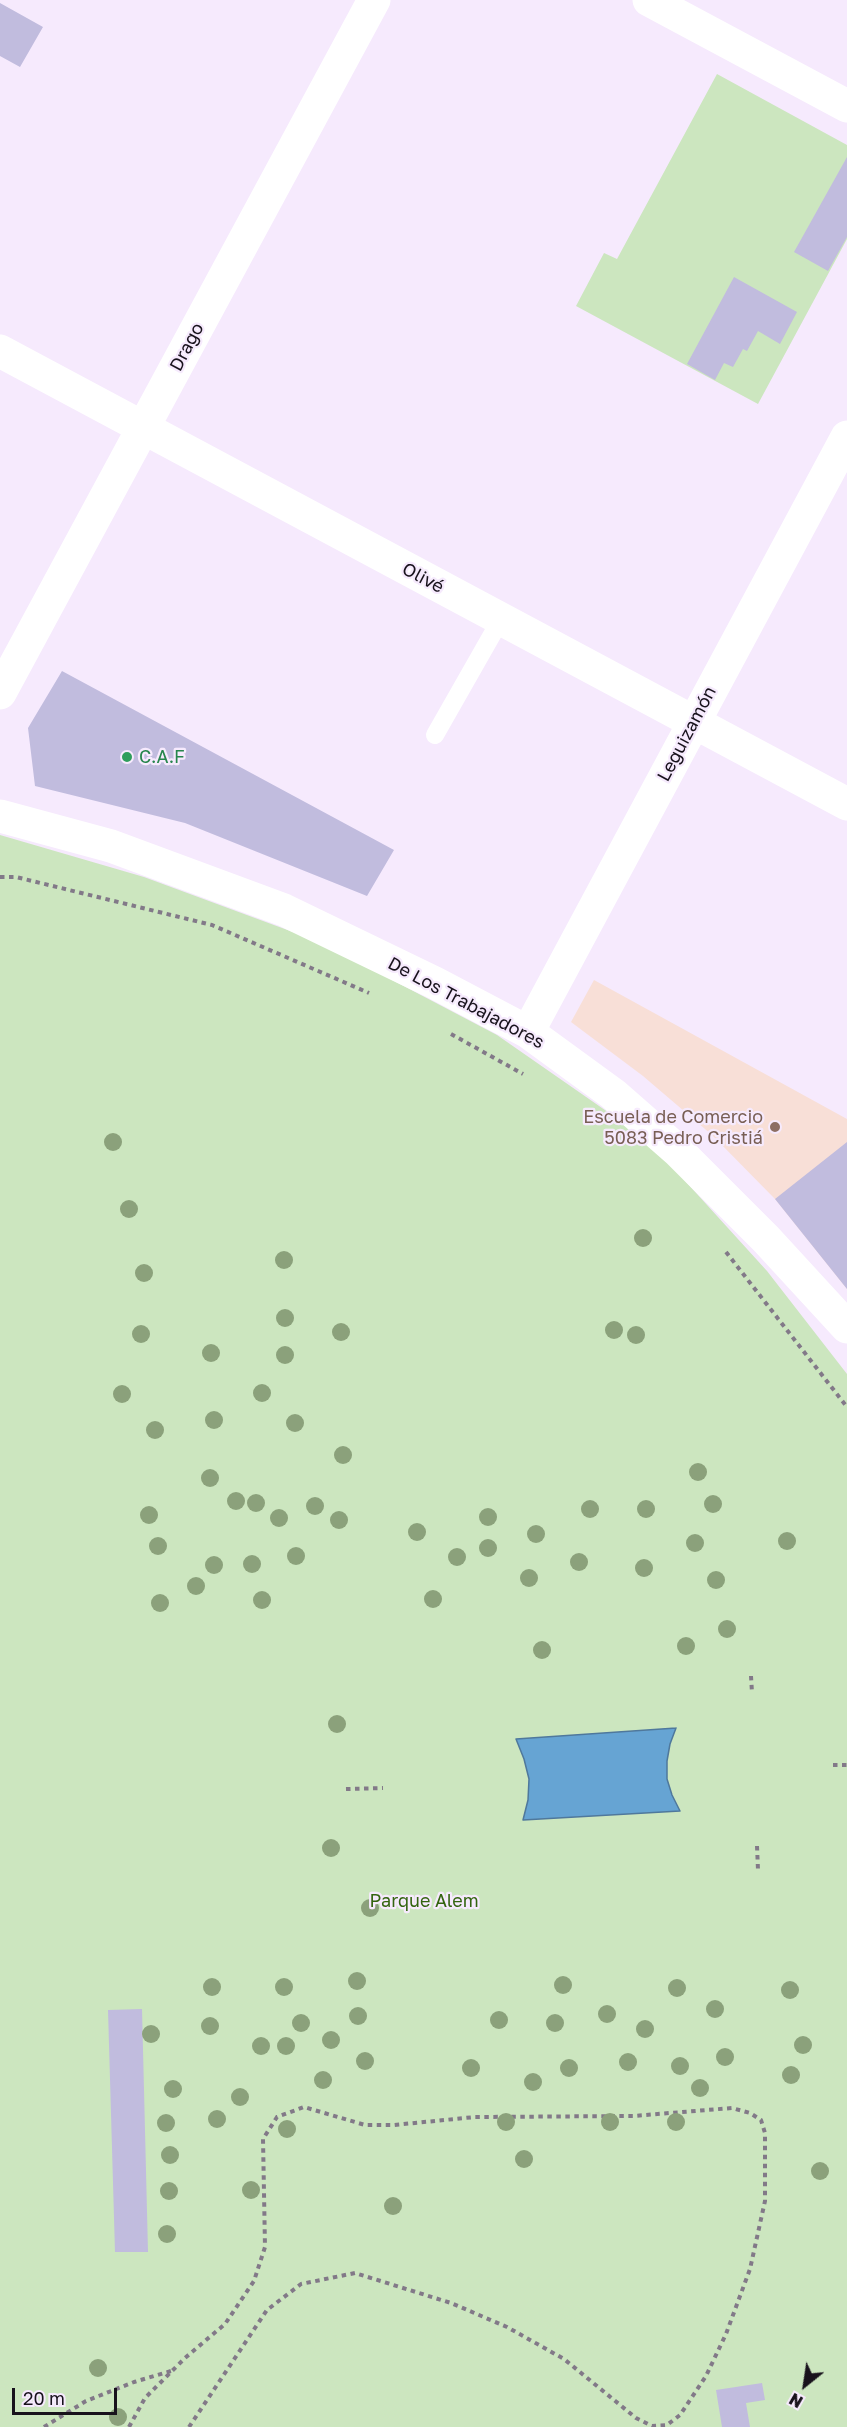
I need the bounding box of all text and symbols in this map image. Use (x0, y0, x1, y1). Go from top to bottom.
street label: Drago (165, 319, 209, 375)
street label: Olivé (398, 558, 448, 598)
street label: Leguizamón (653, 683, 721, 785)
place label: C.A.F (139, 746, 185, 768)
marker: C.A.F (120, 750, 134, 764)
street label: De Los Trabajadores (384, 953, 548, 1053)
place label: Escuela de Comercio 5083 Pedro Cristiá (583, 1106, 763, 1148)
marker: Escuela de Comercio 5083 Pedro Cristiá (768, 1120, 782, 1134)
park label: Parque Alem (369, 1890, 479, 1912)
north arrow (775, 2355, 835, 2415)
scale bar (15, 2376, 120, 2414)
text: 20 m (23, 2387, 65, 2409)
text: N (786, 2389, 806, 2412)

